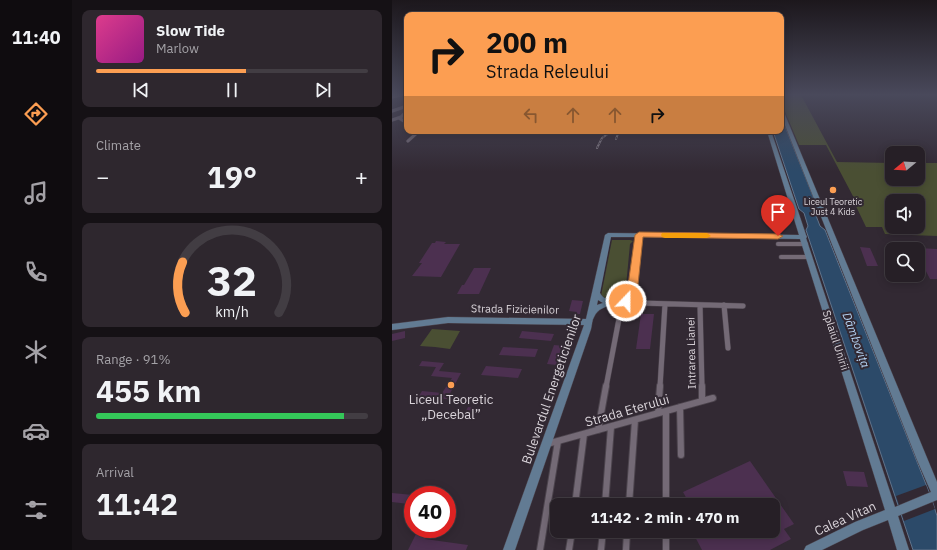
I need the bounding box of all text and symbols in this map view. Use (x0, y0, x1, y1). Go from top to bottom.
text: Slow Tide (156, 21, 225, 40)
text: 200 m (486, 24, 568, 61)
text: 11:40 (11, 26, 61, 49)
icon: right (420, 28, 472, 80)
text: Marlow (156, 40, 199, 57)
text: Strada Releului (486, 60, 609, 83)
icon: previous (130, 79, 152, 101)
icon: pause (221, 79, 243, 101)
icon: next (312, 79, 334, 101)
icon: directions (22, 100, 50, 128)
icon: left (520, 104, 542, 126)
icon: ahead (562, 104, 584, 126)
icon: ahead (604, 104, 626, 126)
icon: right (646, 104, 668, 126)
text: Climate (96, 137, 141, 154)
north arrow (885, 146, 925, 186)
map controls (885, 146, 925, 282)
text: 19° (207, 157, 257, 196)
text: − (96, 162, 109, 191)
text: + (355, 162, 368, 191)
icon: music (22, 179, 50, 207)
marker: Liceul Teoretic Just 4 Kids (828, 185, 838, 195)
button: sound (885, 194, 925, 234)
pin (761, 195, 795, 236)
place label: Liceul Teoretic Just 4 Kids (804, 196, 863, 217)
icon: arrive (767, 201, 789, 223)
button: search (885, 242, 925, 282)
text: 32 (207, 253, 257, 307)
icon: phone (22, 258, 50, 286)
position arrow (605, 280, 647, 322)
street label: Strada Fizicienilor (471, 301, 559, 317)
text: km/h (215, 302, 249, 321)
street label: Splaiul Unirii (820, 308, 852, 372)
water label: Dâmbovița (840, 310, 873, 370)
street label: Bulevardul Energeticienilor (518, 312, 585, 466)
street label: Intrarea Lianei (683, 317, 699, 389)
icon: climate (22, 338, 50, 366)
text: Range · 91% (96, 351, 170, 368)
text: 455 km (96, 371, 201, 410)
marker: Liceul Teoretic „Decebal” (446, 380, 456, 390)
street label: Strada Eterului (583, 390, 671, 431)
place label: Liceul Teoretic „Decebal” (409, 391, 494, 423)
icon: car (22, 417, 50, 445)
text: Arrival (96, 464, 134, 481)
text: 11:42 (96, 484, 178, 523)
speed limit sign: 40 (404, 486, 456, 538)
icon: filters (22, 496, 50, 524)
street label: Calea Vitan (812, 497, 879, 540)
text: 11:42 · 2 min · 470 m (591, 508, 739, 527)

